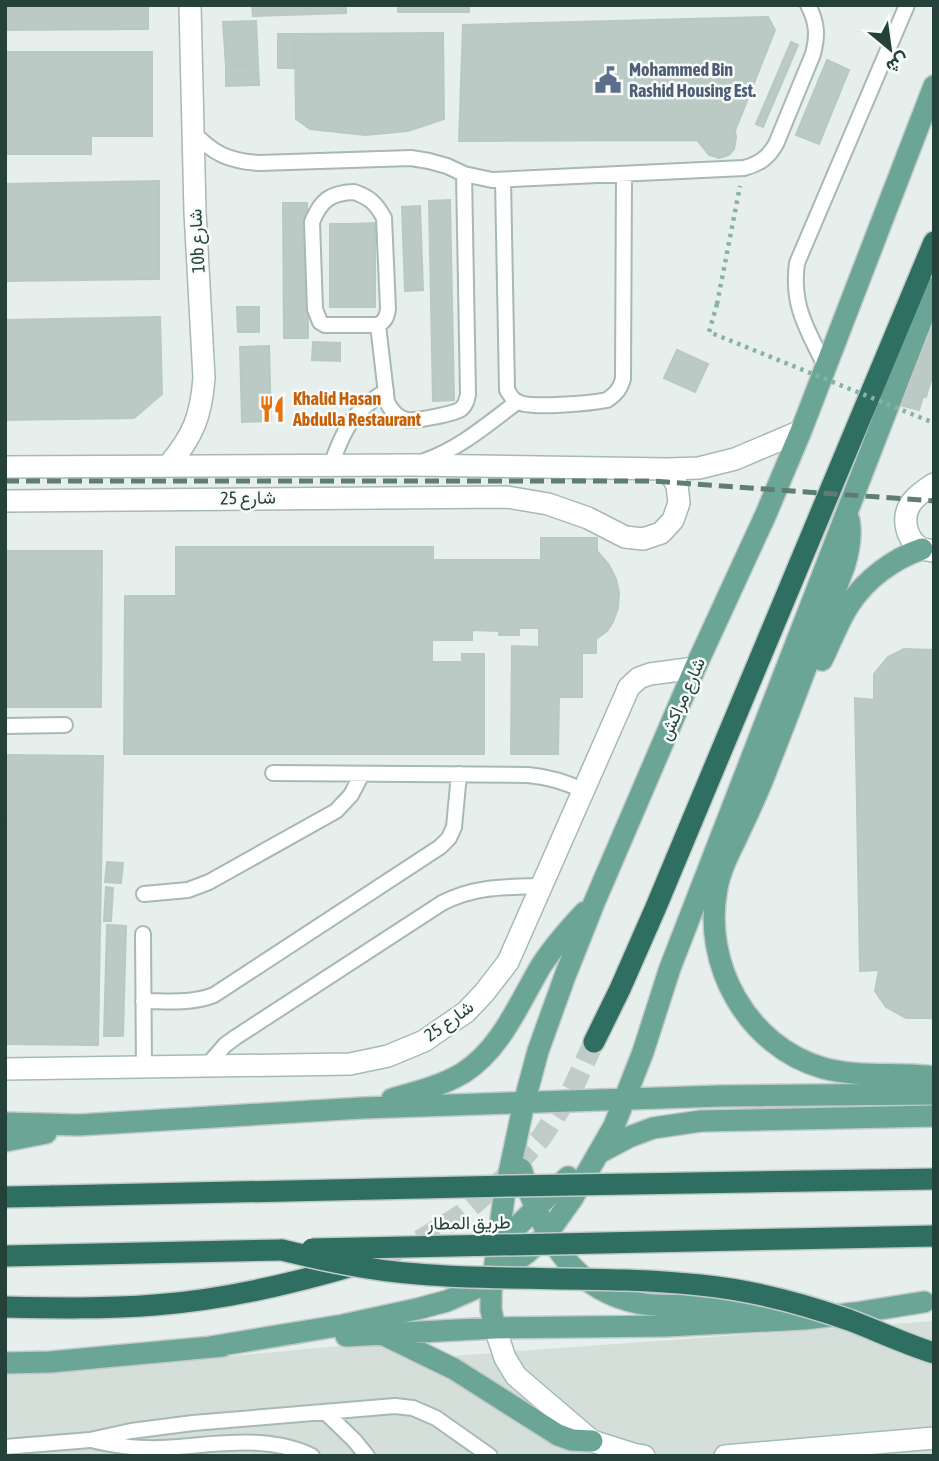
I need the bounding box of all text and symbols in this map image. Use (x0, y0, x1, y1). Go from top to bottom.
north arrow (855, 14, 925, 84)
text: ش (882, 48, 914, 79)
place label: Mohammed Bin Rashid Housing Est. (629, 59, 756, 101)
public building icon: Mohammed Bin Rashid Housing Est. (593, 65, 623, 95)
street label: 10b شارع (184, 208, 211, 274)
place label: Khalid Hasan Abdulla Restaurant (292, 388, 422, 430)
restaurant icon: Khalid Hasan Abdulla Restaurant (257, 394, 287, 424)
street label: شارع 25 (220, 487, 276, 510)
street label: شارع مراكش (654, 654, 711, 744)
street label: شارع 25 (420, 996, 479, 1047)
street label: طريق المطار (426, 1211, 511, 1235)

